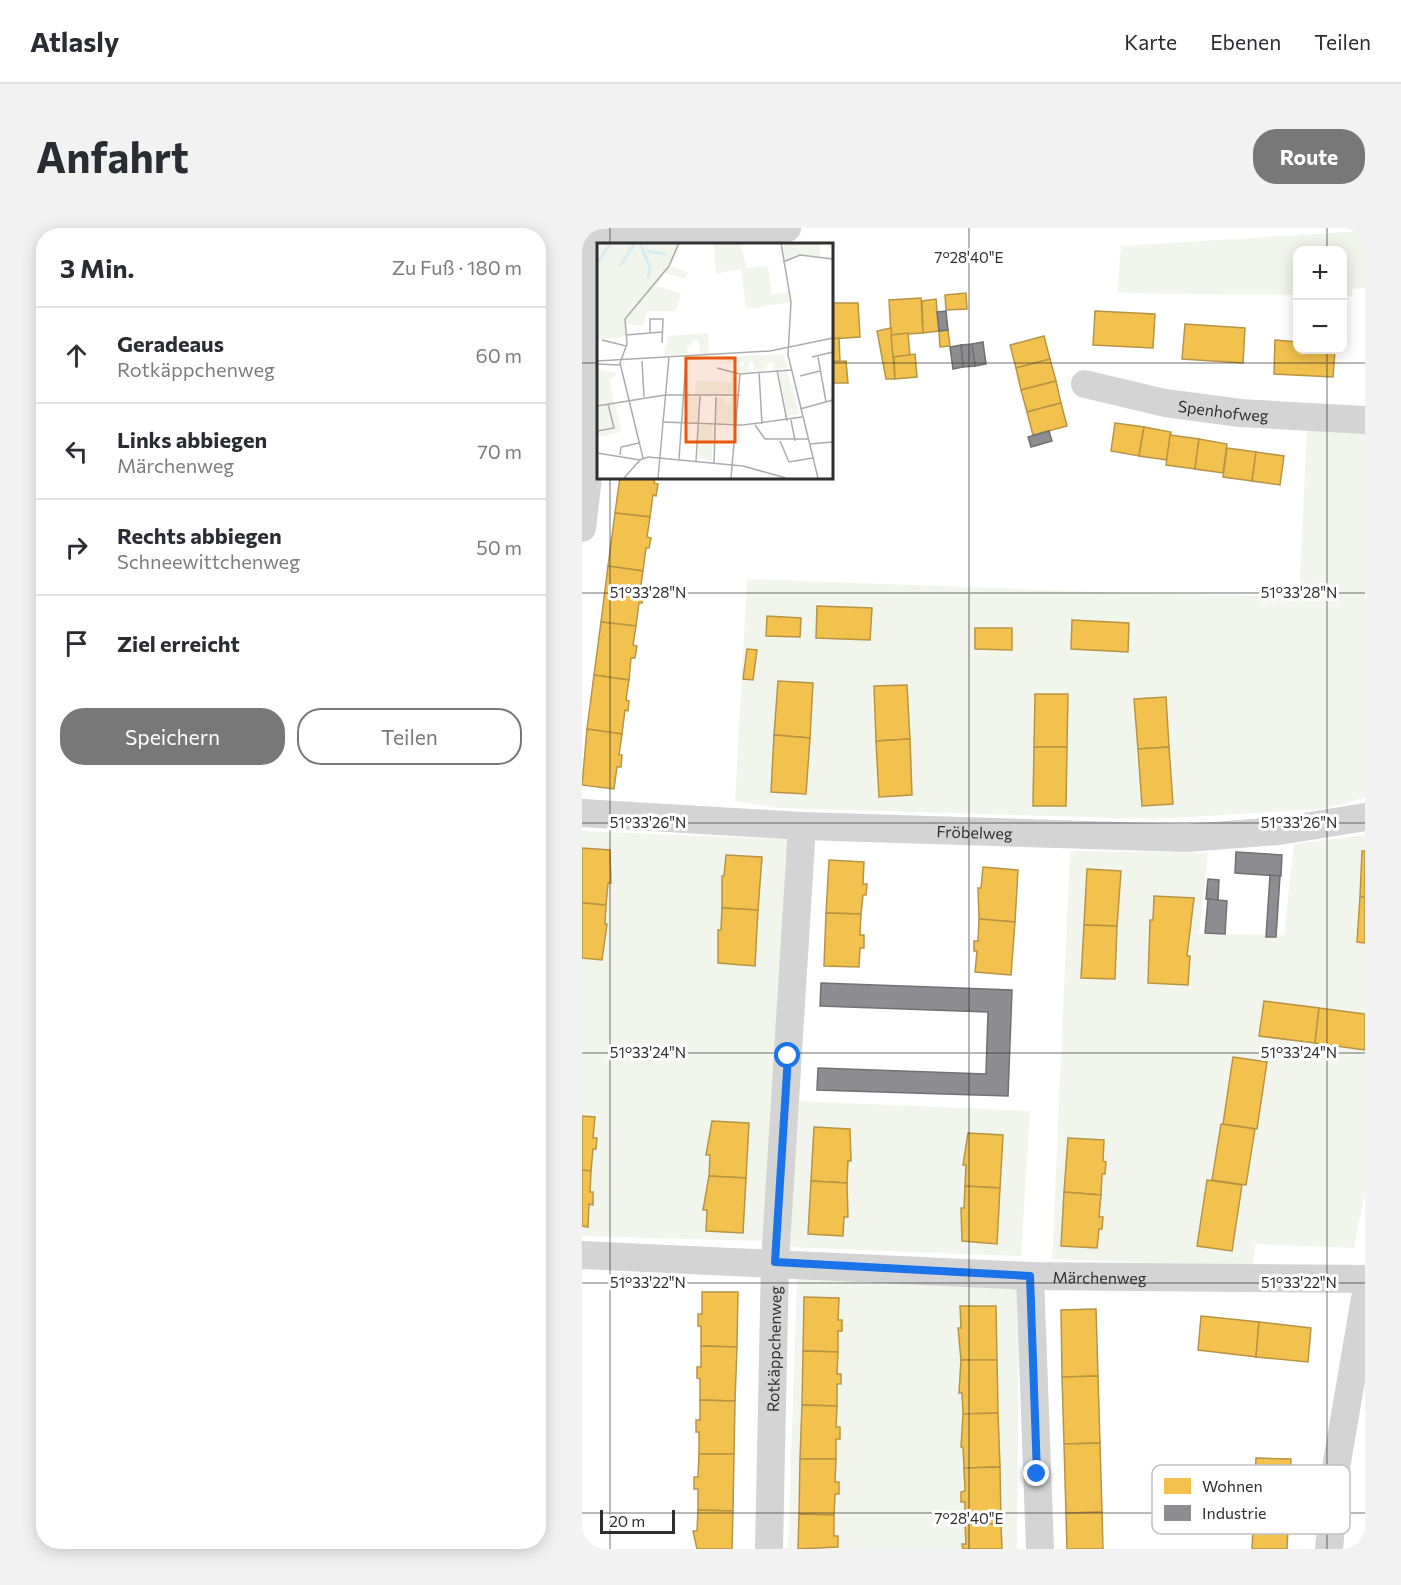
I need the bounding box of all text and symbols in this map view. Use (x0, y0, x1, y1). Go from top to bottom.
text: Atlasly (30, 24, 119, 58)
text: Karte (1124, 29, 1177, 54)
text: Ebenen (1210, 29, 1281, 54)
text: Teilen (1314, 29, 1371, 54)
button: Route (1253, 129, 1365, 184)
text: Anfahrt (36, 130, 189, 182)
inset map (597, 243, 832, 478)
map controls (1293, 246, 1347, 354)
button: + (1293, 246, 1347, 300)
text: 7°28'40"E (935, 248, 1003, 266)
text: 3 Min. (60, 252, 134, 283)
text: Zu Fuß · 180 m (392, 255, 522, 279)
button: − (1293, 300, 1347, 354)
text: Geradeaus (117, 330, 224, 357)
icon: ahead (60, 339, 93, 372)
text: 60 m (476, 343, 522, 367)
text: Rotkäppchenweg (117, 357, 275, 381)
street label: Spenhofweg (1177, 395, 1269, 424)
text: Links abbiegen (117, 426, 267, 453)
icon: left (60, 435, 93, 468)
text: 70 m (477, 439, 522, 463)
text: Märchenweg (117, 453, 234, 477)
text: Rechts abbiegen (117, 522, 282, 549)
icon: right (60, 531, 93, 564)
text: 50 m (476, 535, 522, 559)
text: Schneewittchenweg (117, 549, 300, 573)
text: 51°33'28"N (610, 583, 686, 601)
text: 51°33'28"N (1261, 583, 1337, 601)
icon: arrive (60, 627, 93, 660)
text: Ziel erreicht (117, 630, 240, 657)
button: Speichern (60, 708, 285, 765)
button: Teilen (297, 708, 522, 765)
text: 51°33'26"N (610, 813, 686, 831)
text: 51°33'26"N (1261, 813, 1337, 831)
street label: Fröbelweg (936, 821, 1013, 842)
route start (774, 1042, 800, 1068)
text: 51°33'24"N (610, 1043, 686, 1061)
text: 51°33'24"N (1261, 1043, 1337, 1061)
street label: Märchenweg (1053, 1267, 1147, 1287)
text: 51°33'22"N (610, 1273, 686, 1291)
text: 51°33'22"N (1261, 1273, 1337, 1291)
street label: Rotkäppchenweg (762, 1285, 784, 1412)
route end (1023, 1460, 1049, 1486)
legend (1152, 1465, 1350, 1534)
text: Wohnen (1202, 1476, 1263, 1495)
text: Industrie (1202, 1503, 1267, 1522)
scale bar (600, 1507, 675, 1534)
text: 7°28'40"E (935, 1509, 1003, 1527)
text: 20 m (609, 1511, 645, 1530)

